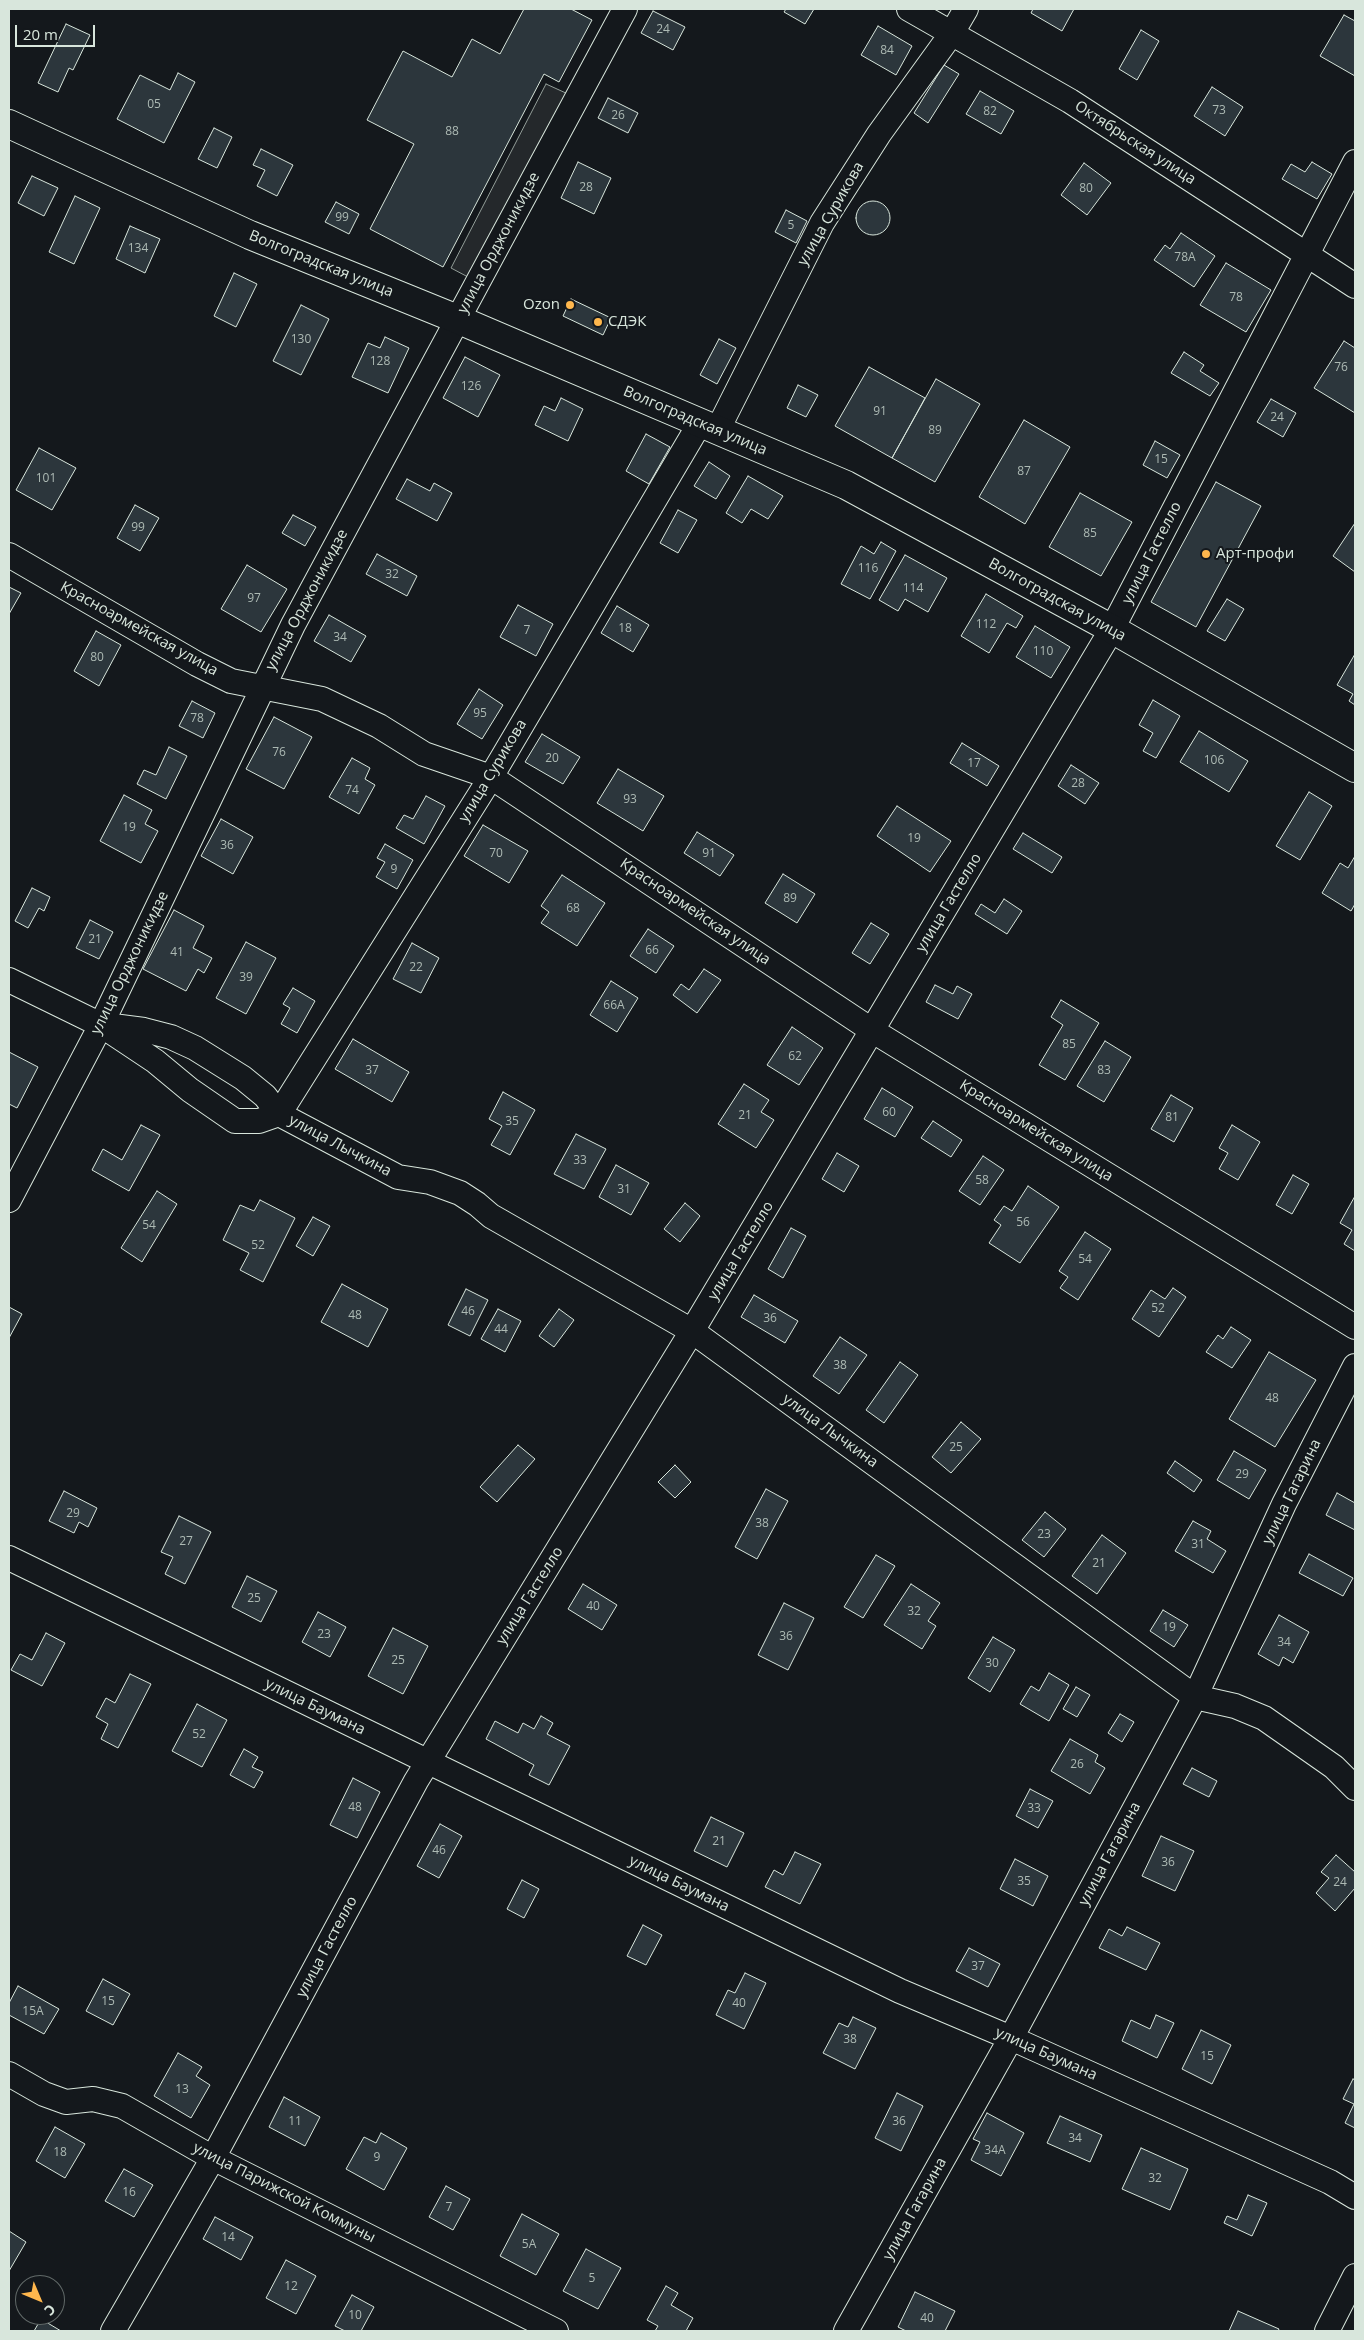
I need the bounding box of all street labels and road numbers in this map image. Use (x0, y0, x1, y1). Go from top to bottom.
street label: Октябрьская улица (1071, 97, 1199, 189)
street label: улица Сурикова (794, 159, 868, 269)
street label: улица Орджоникидзе (454, 169, 544, 317)
street label: Волгоградская улица (246, 227, 396, 301)
street label: Волгоградская улица (621, 383, 769, 459)
street label: улица Гастелло (1119, 499, 1185, 607)
street label: улица Орджоникидзе (262, 526, 352, 674)
street label: Волгоградская улица (985, 555, 1129, 645)
street label: Красноармейская улица (57, 578, 221, 680)
street label: улица Сурикова (455, 716, 531, 826)
street label: улица Гастелло (912, 850, 986, 956)
street label: Красноармейская улица (616, 855, 774, 969)
street label: улица Орджоникидзе (87, 888, 173, 1038)
street label: Красноармейская улица (956, 1076, 1116, 1186)
street label: улица Лычкина (286, 1111, 394, 1181)
street label: улица Гастелло (704, 1198, 778, 1304)
street label: улица Лычкина (779, 1390, 881, 1472)
street label: улица Гагарина (1259, 1436, 1325, 1548)
street label: улица Гастелло (493, 1544, 567, 1648)
street label: улица Баумана (262, 1675, 368, 1739)
street label: улица Гагарина (1075, 1799, 1145, 1909)
street label: улица Баумана (626, 1852, 732, 1916)
street label: улица Гастелло (293, 1893, 361, 2001)
street label: улица Баумана (992, 2024, 1100, 2084)
street label: улица Парижской Коммуны (190, 2139, 378, 2247)
street label: улица Гагарина (879, 2154, 951, 2264)

